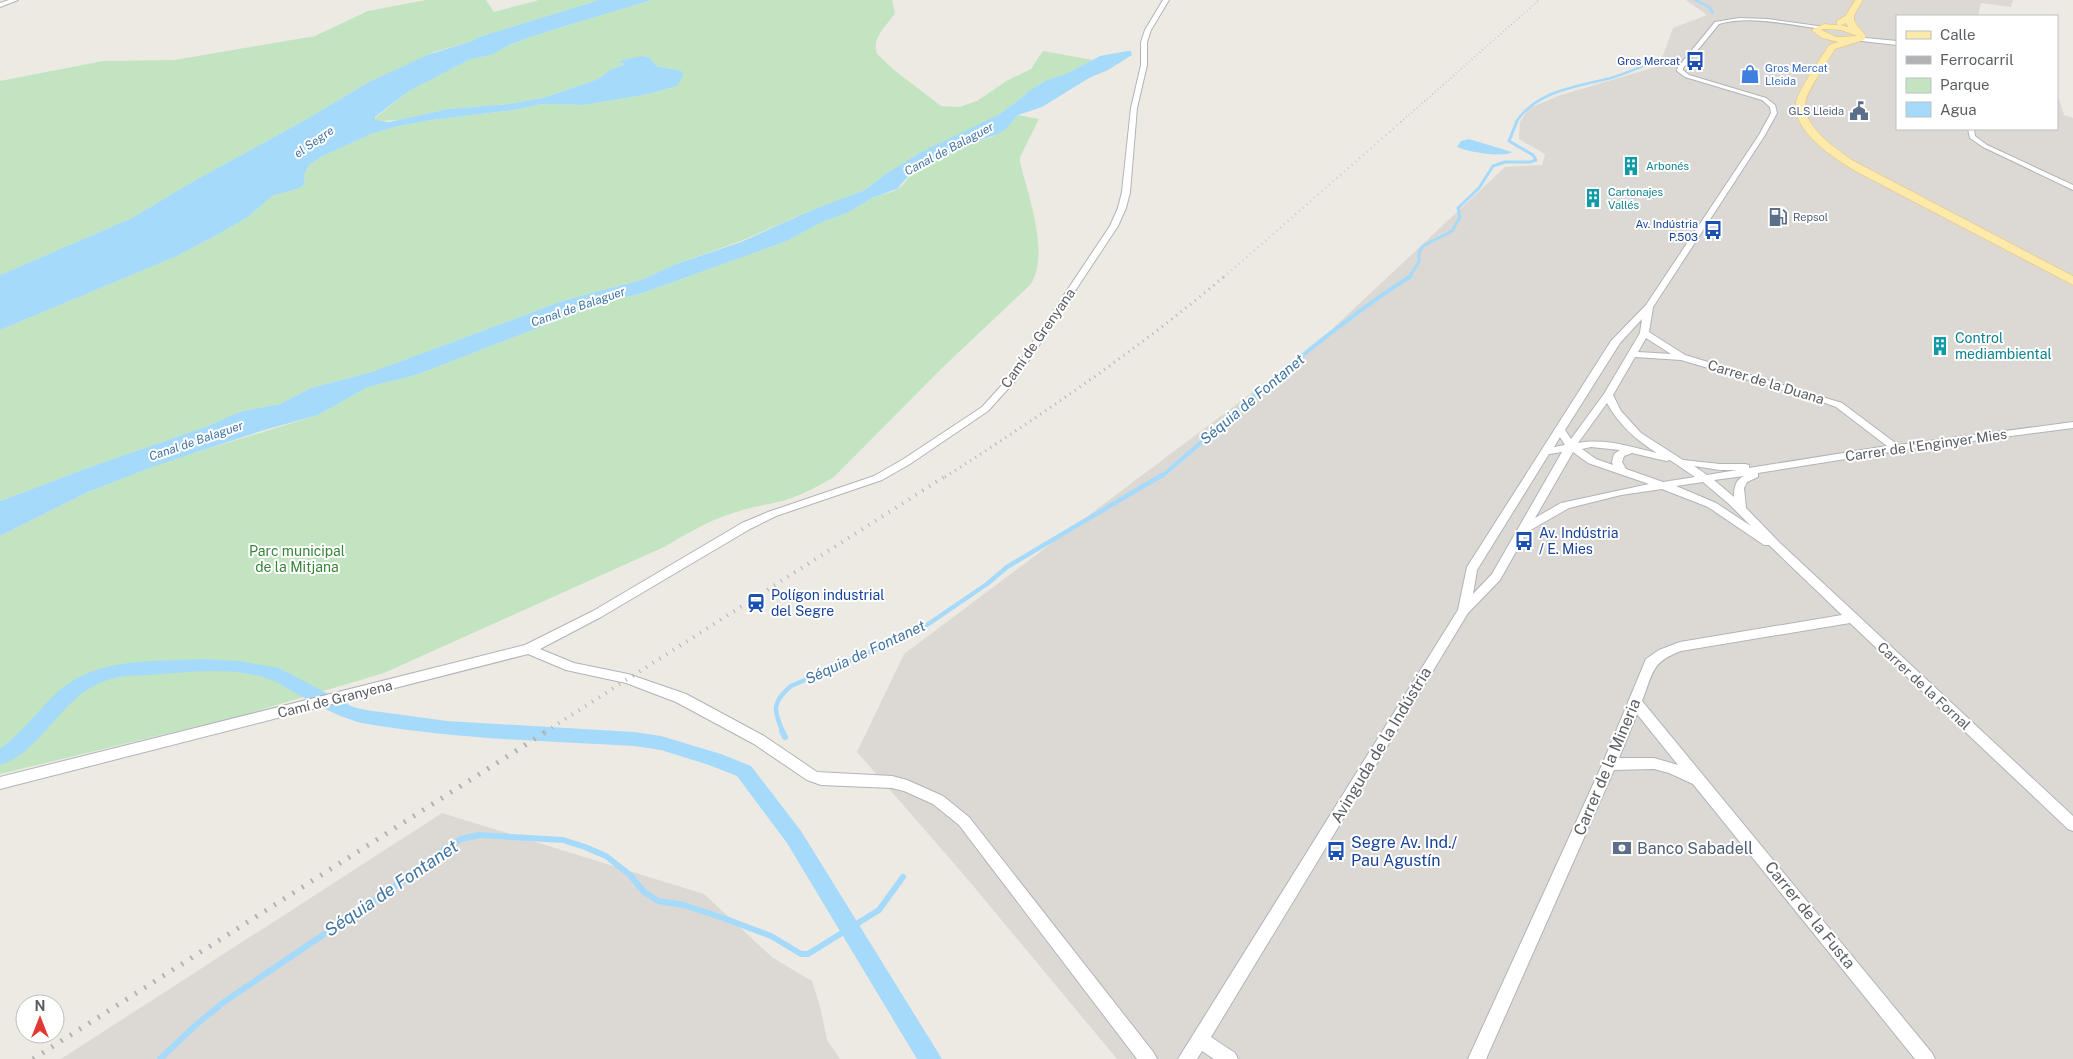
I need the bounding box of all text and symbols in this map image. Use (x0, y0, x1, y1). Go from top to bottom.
legend (1896, 15, 2058, 130)
text: Calle (1940, 26, 1976, 43)
bus stop icon: Gros Mercat (1684, 50, 1706, 72)
text: Ferrocarril (1940, 51, 2014, 68)
place label: Gros Mercat (1617, 55, 1680, 67)
place label: Gros Mercat Lleida (1765, 62, 1828, 87)
shop icon: Gros Mercat Lleida (1739, 63, 1761, 85)
text: Parque (1940, 76, 1990, 93)
public building icon: GLS Lleida (1848, 100, 1870, 122)
text: Agua (1940, 101, 1977, 118)
place label: GLS Lleida (1788, 105, 1844, 117)
water label: Canal de Balaguer (902, 119, 996, 178)
water label: el Segre (291, 123, 337, 161)
building icon: Arbonés (1620, 155, 1642, 177)
place label: Arbonés (1646, 160, 1689, 172)
place label: Cartonajes Vallés (1608, 186, 1664, 211)
building icon: Cartonajes Vallés (1582, 187, 1604, 209)
fuel station icon: Repsol (1767, 206, 1789, 228)
place label: Repsol (1793, 211, 1828, 223)
place label: Av. Indústria P.503 (1636, 218, 1698, 243)
bus stop icon: Av. Indústria P.503 (1702, 219, 1724, 241)
water label: Canal de Balaguer (529, 284, 627, 330)
street label: Camí de Grenyana (998, 285, 1078, 391)
place label: Control mediambiental (1955, 330, 2052, 362)
building icon: Control mediambiental (1929, 335, 1951, 357)
water label: Séquia de Fontanet (1196, 350, 1308, 447)
street label: Carrer de la Duana (1706, 357, 1826, 407)
water label: Canal de Balaguer (147, 418, 245, 464)
street label: Carrer de l'Enginyer Mies (1844, 426, 2008, 464)
place label: Av. Indústria / E. Mies (1539, 525, 1619, 557)
bus stop icon: Av. Indústria / E. Mies (1513, 530, 1535, 552)
park label: Parc municipal de la Mitjana (249, 543, 345, 575)
place label: Polígon industrial del Segre (771, 587, 885, 619)
station icon: Polígon industrial del Segre (745, 592, 767, 614)
water label: Séquia de Fontanet (802, 617, 928, 687)
street label: Carrer de la Fornal (1874, 639, 1974, 733)
street label: Avinguda de la Indústria (1327, 664, 1435, 826)
street label: Camí de Granyena (276, 677, 394, 721)
street label: Carrer de la Mineria (1570, 696, 1644, 838)
place label: Segre Av. Ind./ Pau Agustín (1351, 833, 1458, 870)
water label: Séquia de Fontanet (320, 835, 462, 941)
bank icon: Banco Sabadell (1611, 837, 1633, 859)
place label: Banco Sabadell (1637, 839, 1753, 858)
bus stop icon: Segre Av. Ind./ Pau Agustín (1325, 840, 1347, 862)
street label: Carrer de la Fusta (1761, 857, 1859, 973)
north arrow (15, 994, 65, 1044)
text: N (35, 998, 45, 1014)

